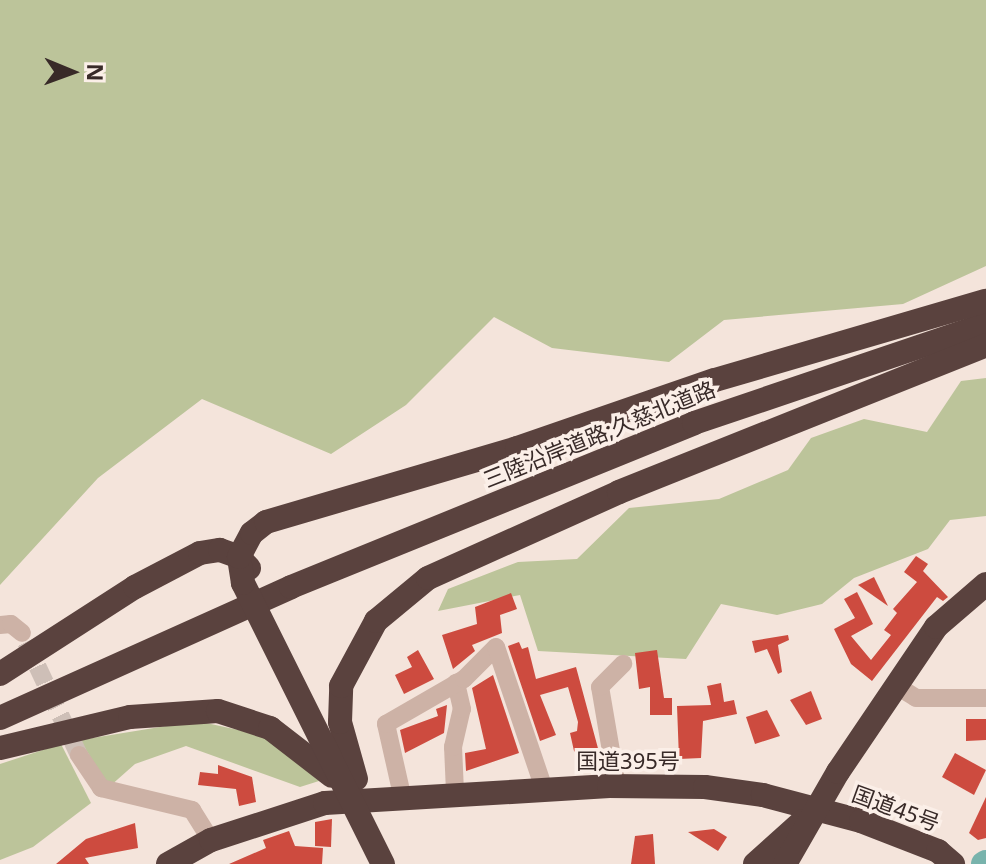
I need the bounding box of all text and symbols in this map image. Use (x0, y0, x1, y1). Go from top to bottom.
north arrow (32, 32, 112, 112)
text: N (81, 63, 111, 82)
street label: 三陸沿岸道路;久慈北道路 (479, 375, 719, 493)
street label: 国道395号 (576, 748, 680, 774)
street label: 国道45号 (849, 780, 943, 836)

